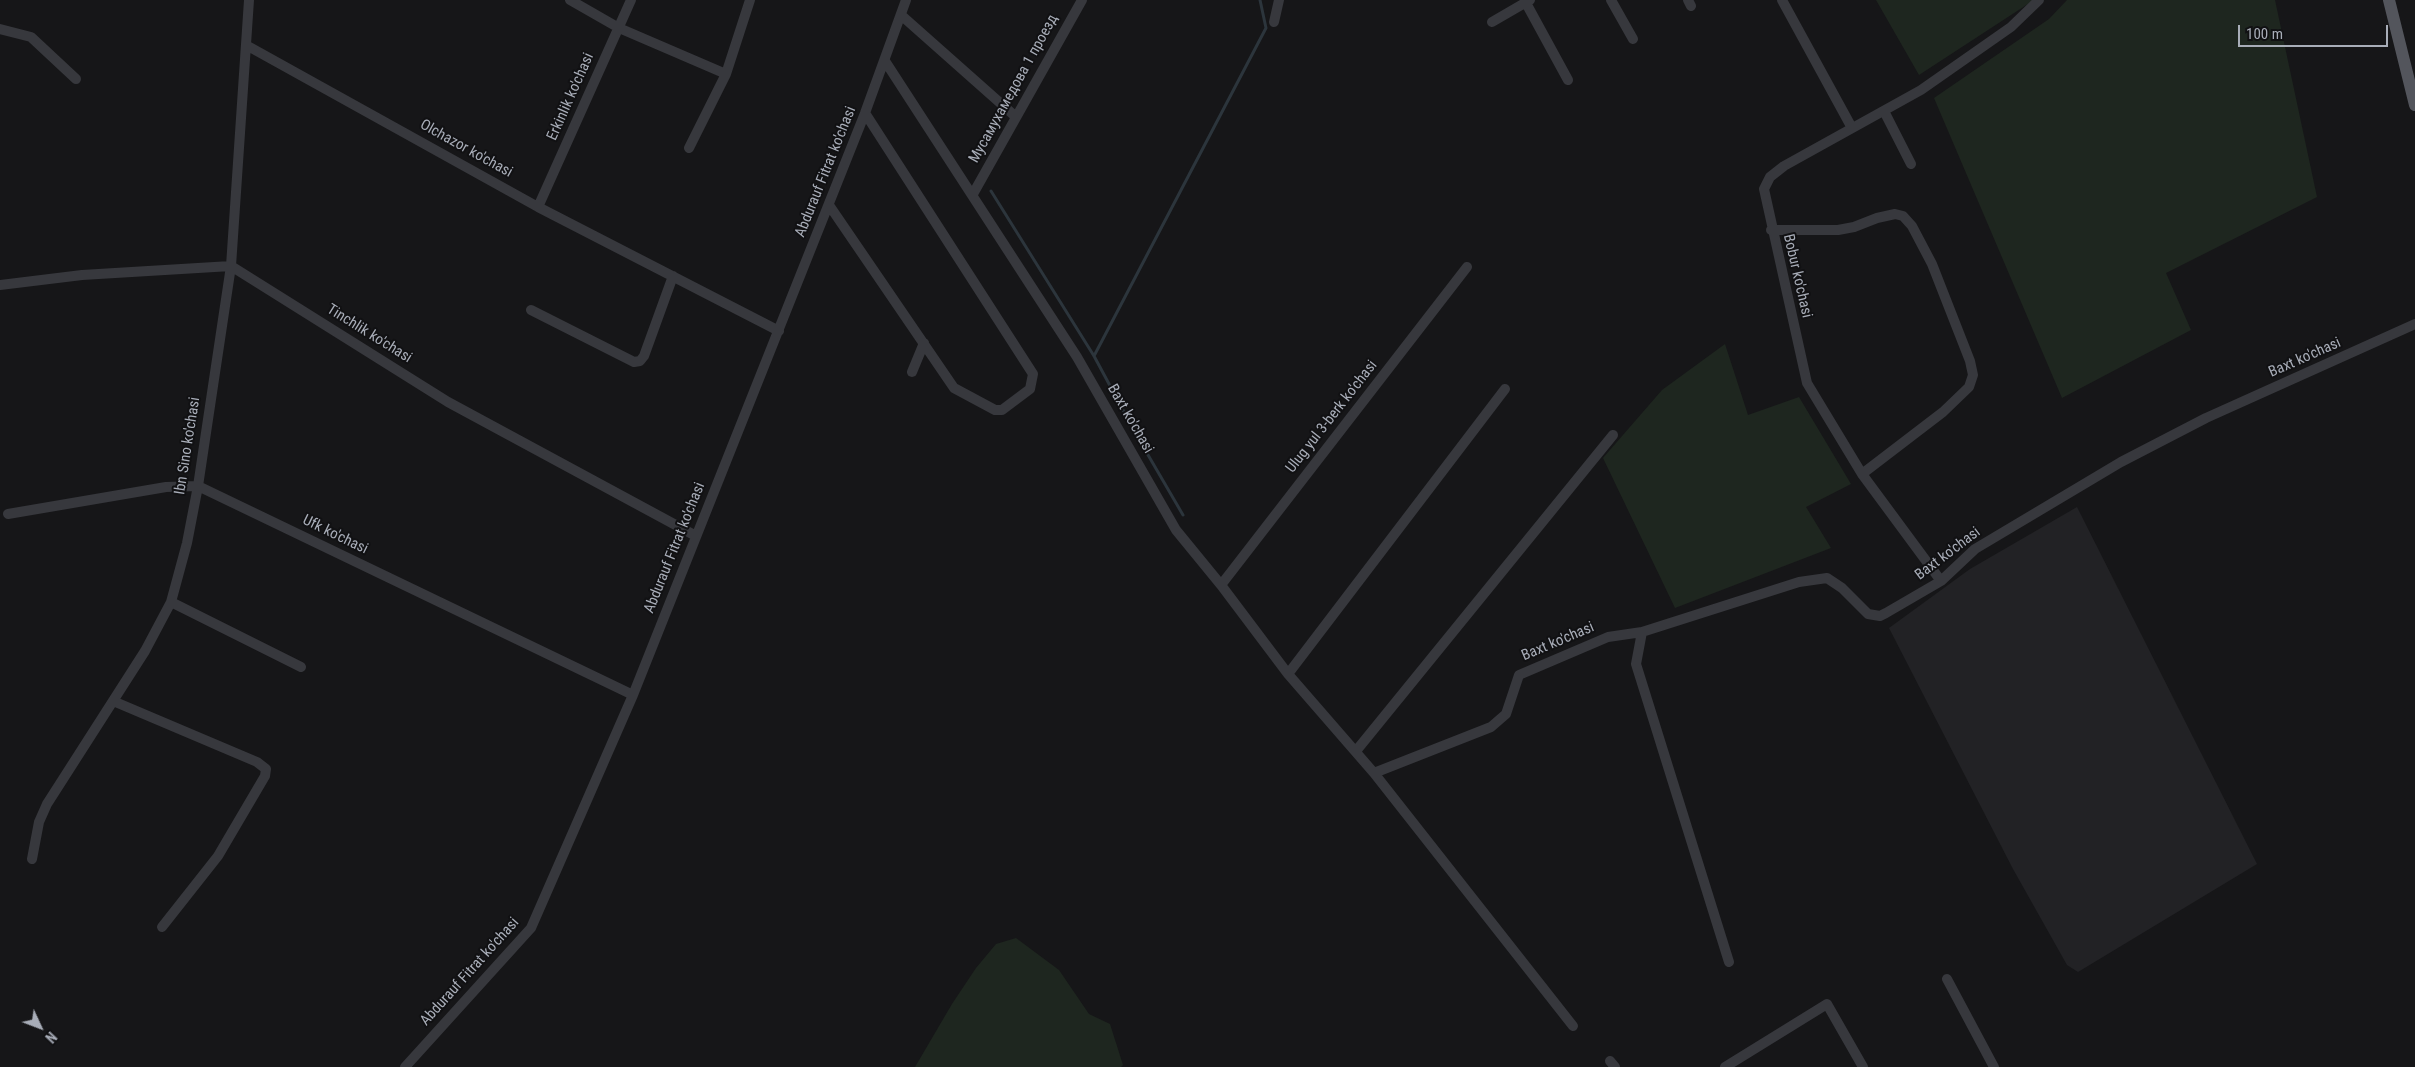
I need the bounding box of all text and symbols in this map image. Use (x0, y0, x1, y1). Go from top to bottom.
street label: Мусамухамедова 1 проезд (966, 12, 1062, 166)
scale bar (2240, 15, 2390, 47)
text: 100 m (2246, 25, 2283, 43)
street label: Erkinlik ko'chasi (544, 51, 598, 143)
street label: Abdurauf Fitrat ko'chasi (792, 104, 860, 240)
street label: Olchazor ko'chasi (417, 116, 515, 182)
street label: Bobur ko'chasi (1779, 232, 1815, 320)
street label: Tinchlik ko'chasi (323, 301, 415, 367)
street label: Baxt ko'chasi (2266, 334, 2344, 382)
street label: Ulug yul 3-berk ko'chasi (1282, 357, 1382, 477)
street label: Baxt ko'chasi (1103, 381, 1157, 457)
street label: Ibn Sino ko'chasi (171, 396, 205, 496)
street label: Abdurauf Fitrat ko'chasi (641, 480, 709, 616)
street label: Ufk ko'chasi (299, 511, 371, 559)
street label: Baxt ko'chasi (1912, 524, 1984, 584)
street label: Baxt ko'chasi (1519, 619, 1597, 665)
street label: Abdurauf Fitrat ko'chasi (417, 914, 523, 1030)
north arrow (15, 1002, 65, 1052)
text: N (42, 1029, 60, 1046)

